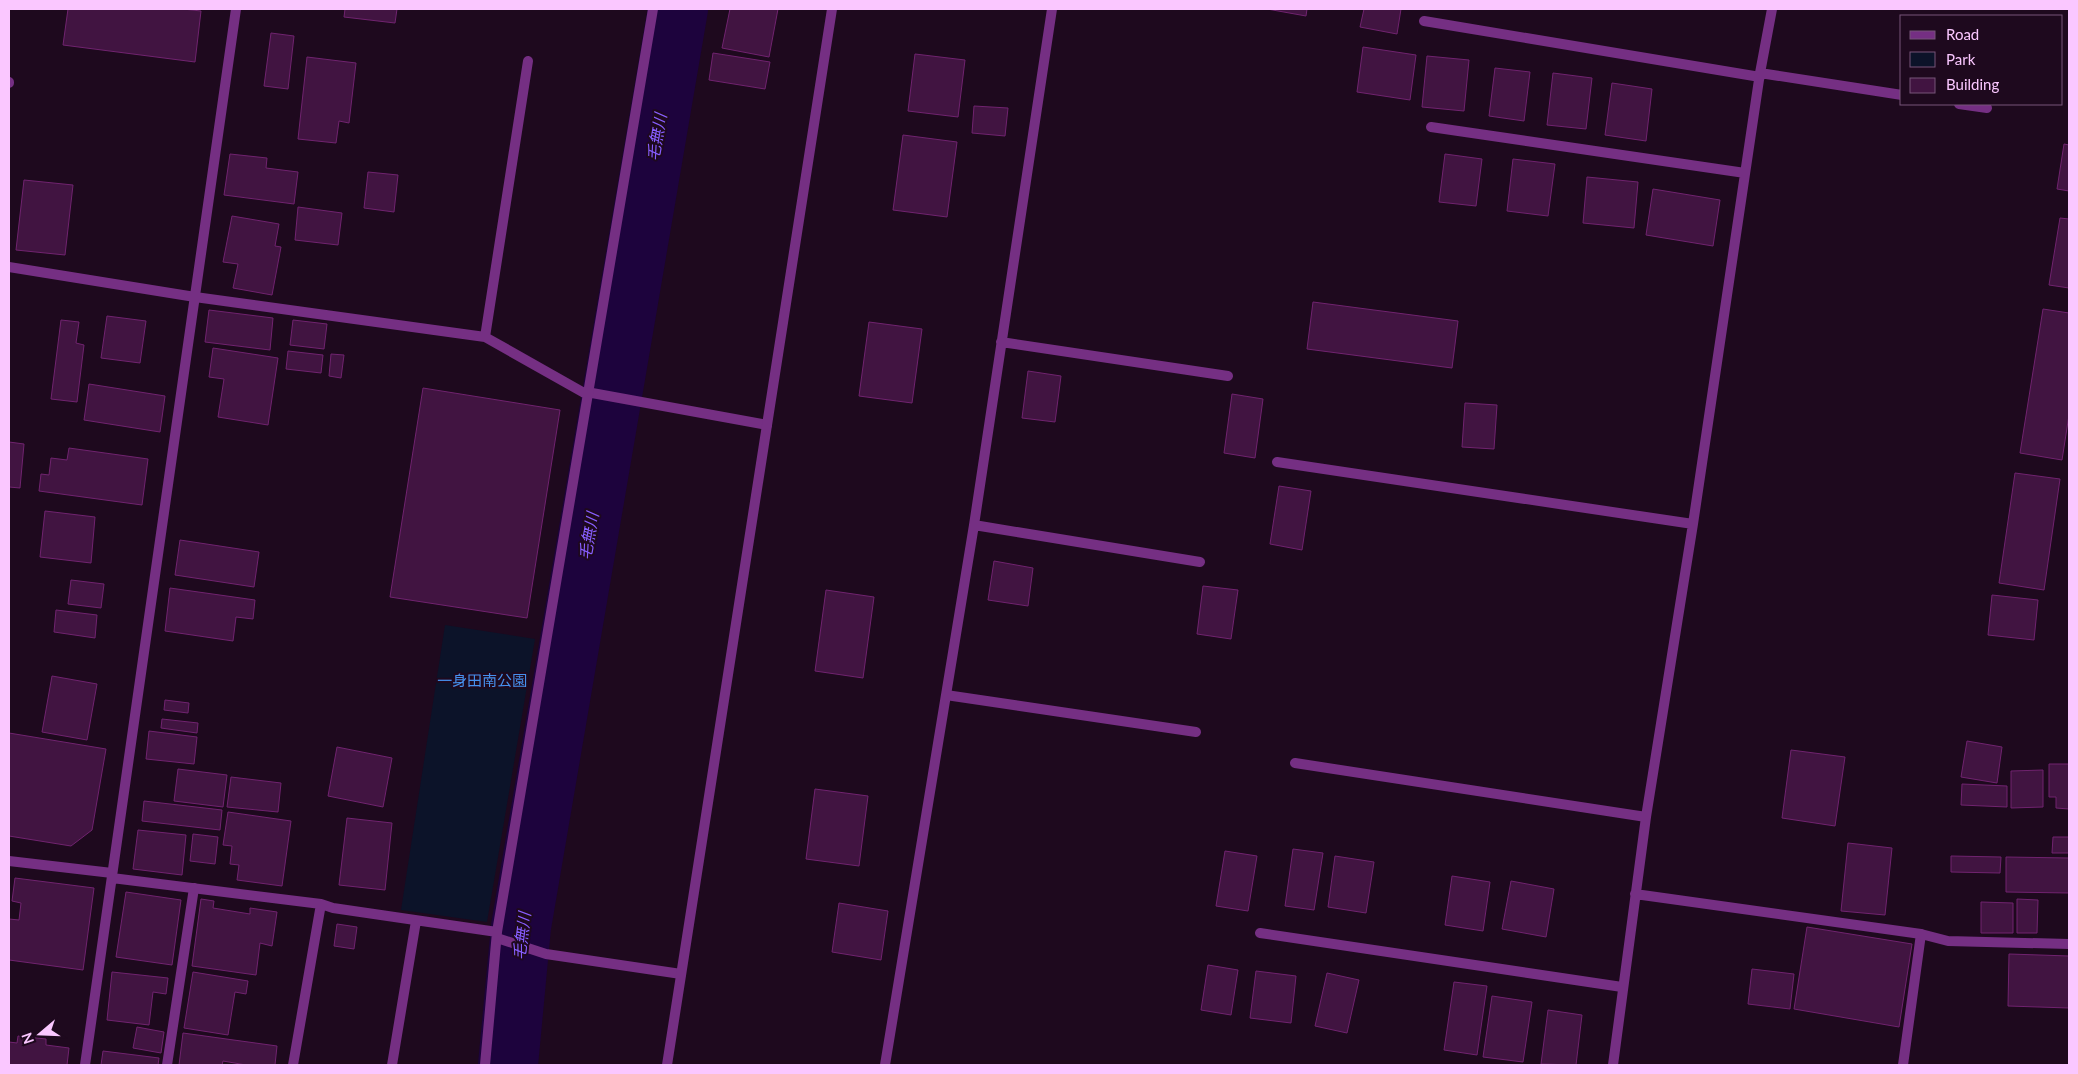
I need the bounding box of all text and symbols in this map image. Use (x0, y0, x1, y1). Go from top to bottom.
legend (1900, 15, 2063, 105)
text: Road (1946, 25, 1979, 43)
text: Park (1946, 50, 1976, 68)
text: Building (1946, 75, 1999, 93)
water label: 毛無川 (642, 110, 670, 162)
water label: 毛無川 (574, 509, 602, 561)
park label: 一身田南公園 (437, 671, 527, 689)
water label: 毛無川 (509, 909, 534, 961)
north arrow (15, 1009, 65, 1059)
text: N (17, 1031, 37, 1046)

